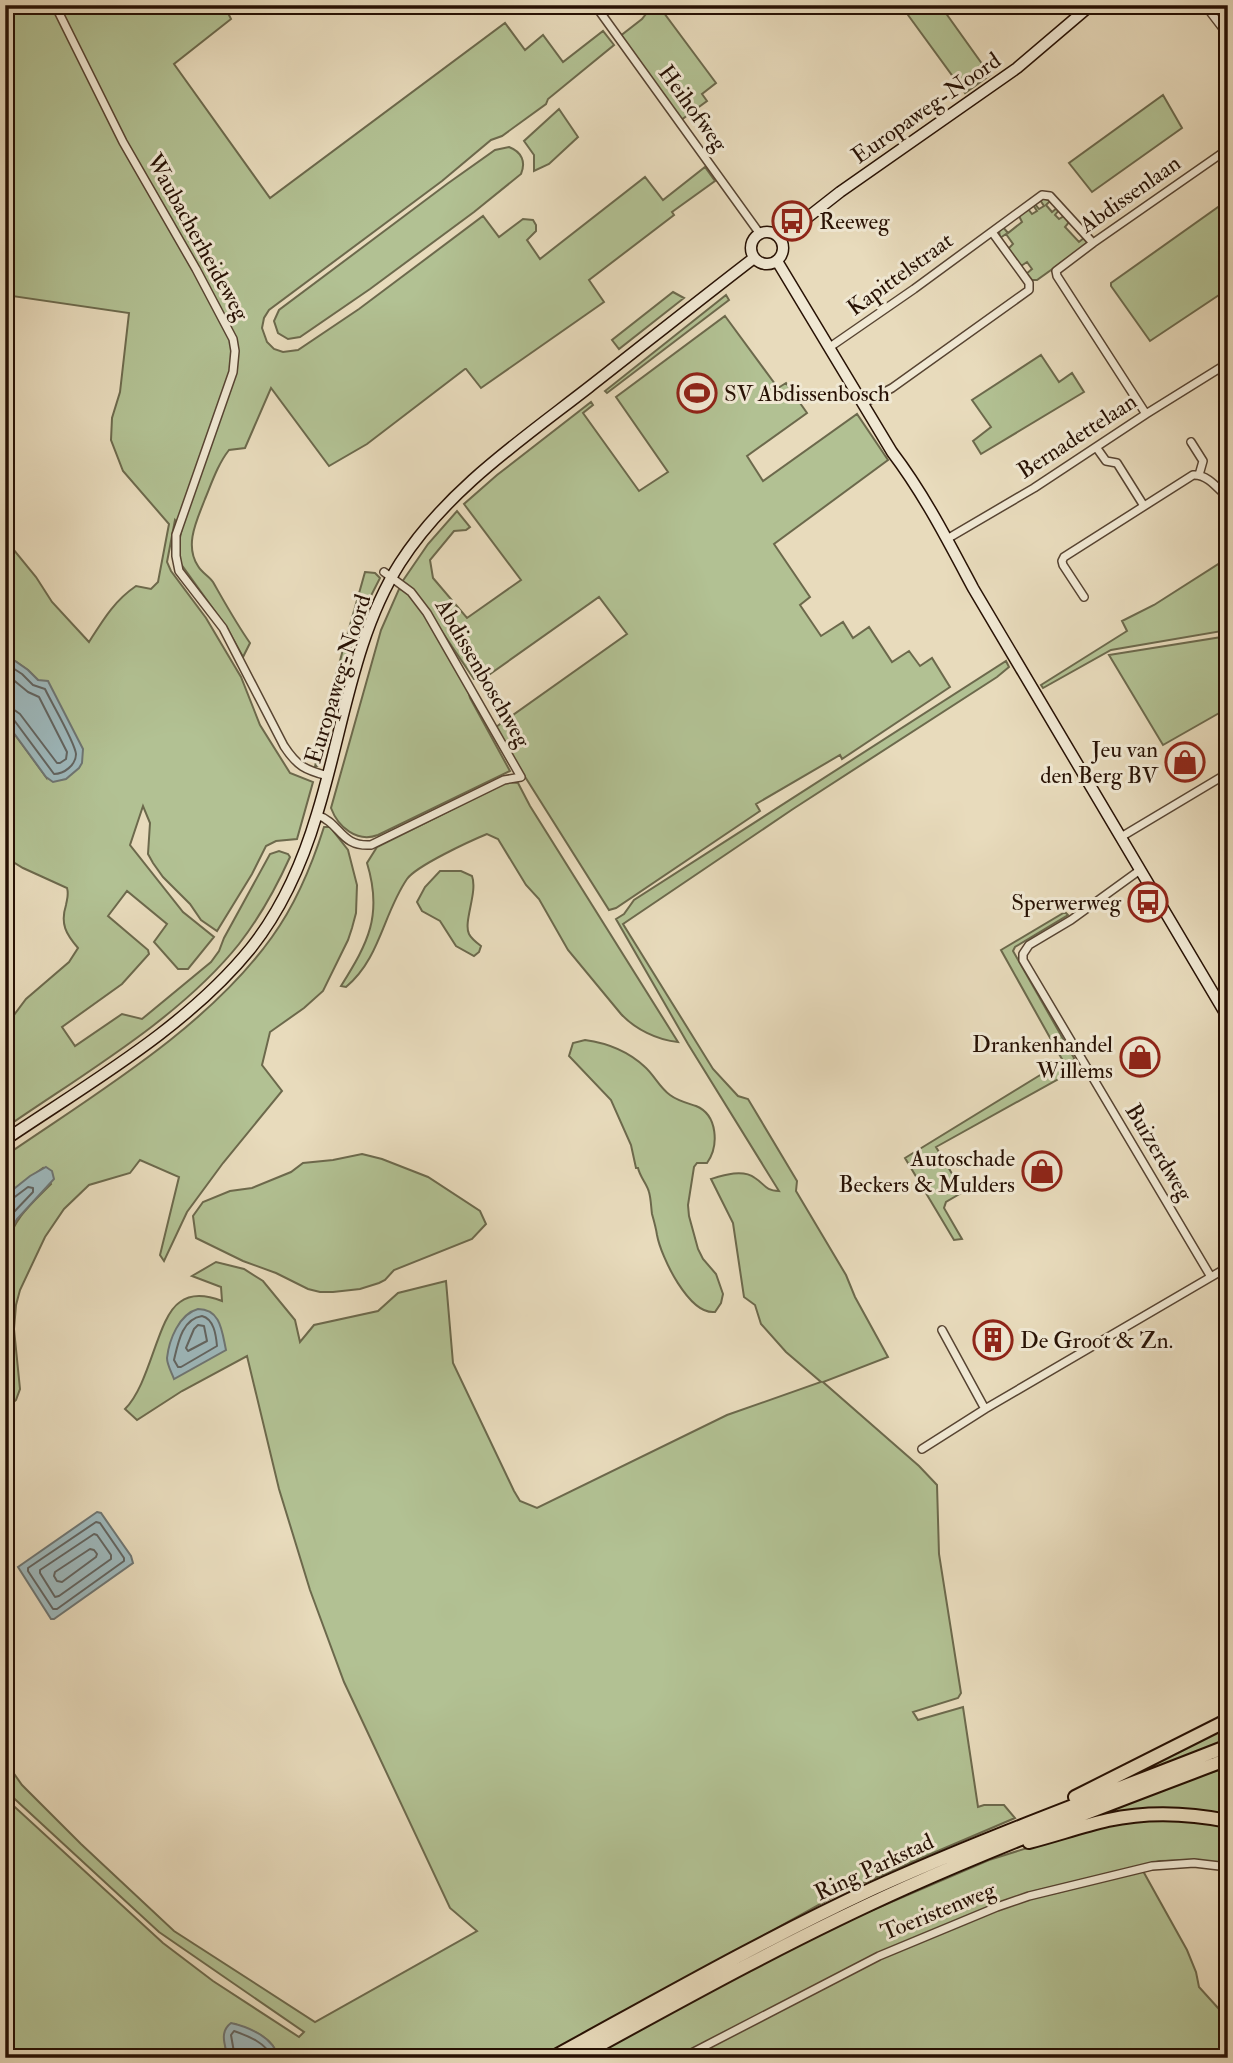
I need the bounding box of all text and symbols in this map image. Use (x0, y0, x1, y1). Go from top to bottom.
street label: Europaweg-Noord (846, 46, 1007, 171)
street label: Heihofweg (652, 59, 734, 157)
street label: Waubacherheideweg (140, 148, 256, 326)
street label: Abdissenlaan (1073, 148, 1186, 240)
bus stop icon: Reeweg (771, 200, 813, 242)
place label: Reeweg (819, 207, 890, 236)
street label: Kapittelstraat (841, 226, 959, 323)
sports icon: SV Abdissenbosch (676, 372, 718, 414)
place label: SV Abdissenbosch (724, 379, 890, 408)
street label: Bernadettelaan (1012, 387, 1142, 485)
street label: Europaweg-Noord (298, 591, 378, 767)
street label: Abdissenboschweg (428, 593, 538, 753)
place label: Jeu van den Berg BV (1040, 735, 1159, 790)
shop icon: Jeu van den Berg BV (1164, 741, 1206, 783)
bus stop icon: Sperwerweg (1127, 881, 1169, 923)
place label: Sperwerweg (1011, 888, 1122, 918)
place label: Drankenhandel Willems (972, 1030, 1113, 1085)
shop icon: Drankenhandel Willems (1119, 1036, 1161, 1078)
street label: Buizerdweg (1119, 1098, 1200, 1207)
place label: Autoschade Beckers & Mulders (838, 1144, 1015, 1199)
shop icon: Autoschade Beckers & Mulders (1021, 1150, 1063, 1192)
building icon: De Groot & Zn. (972, 1319, 1014, 1361)
place label: De Groot & Zn. (1020, 1326, 1173, 1355)
street label: Ring Parkstad (810, 1827, 938, 1907)
street label: Toeristenweg (876, 1875, 1000, 1947)

